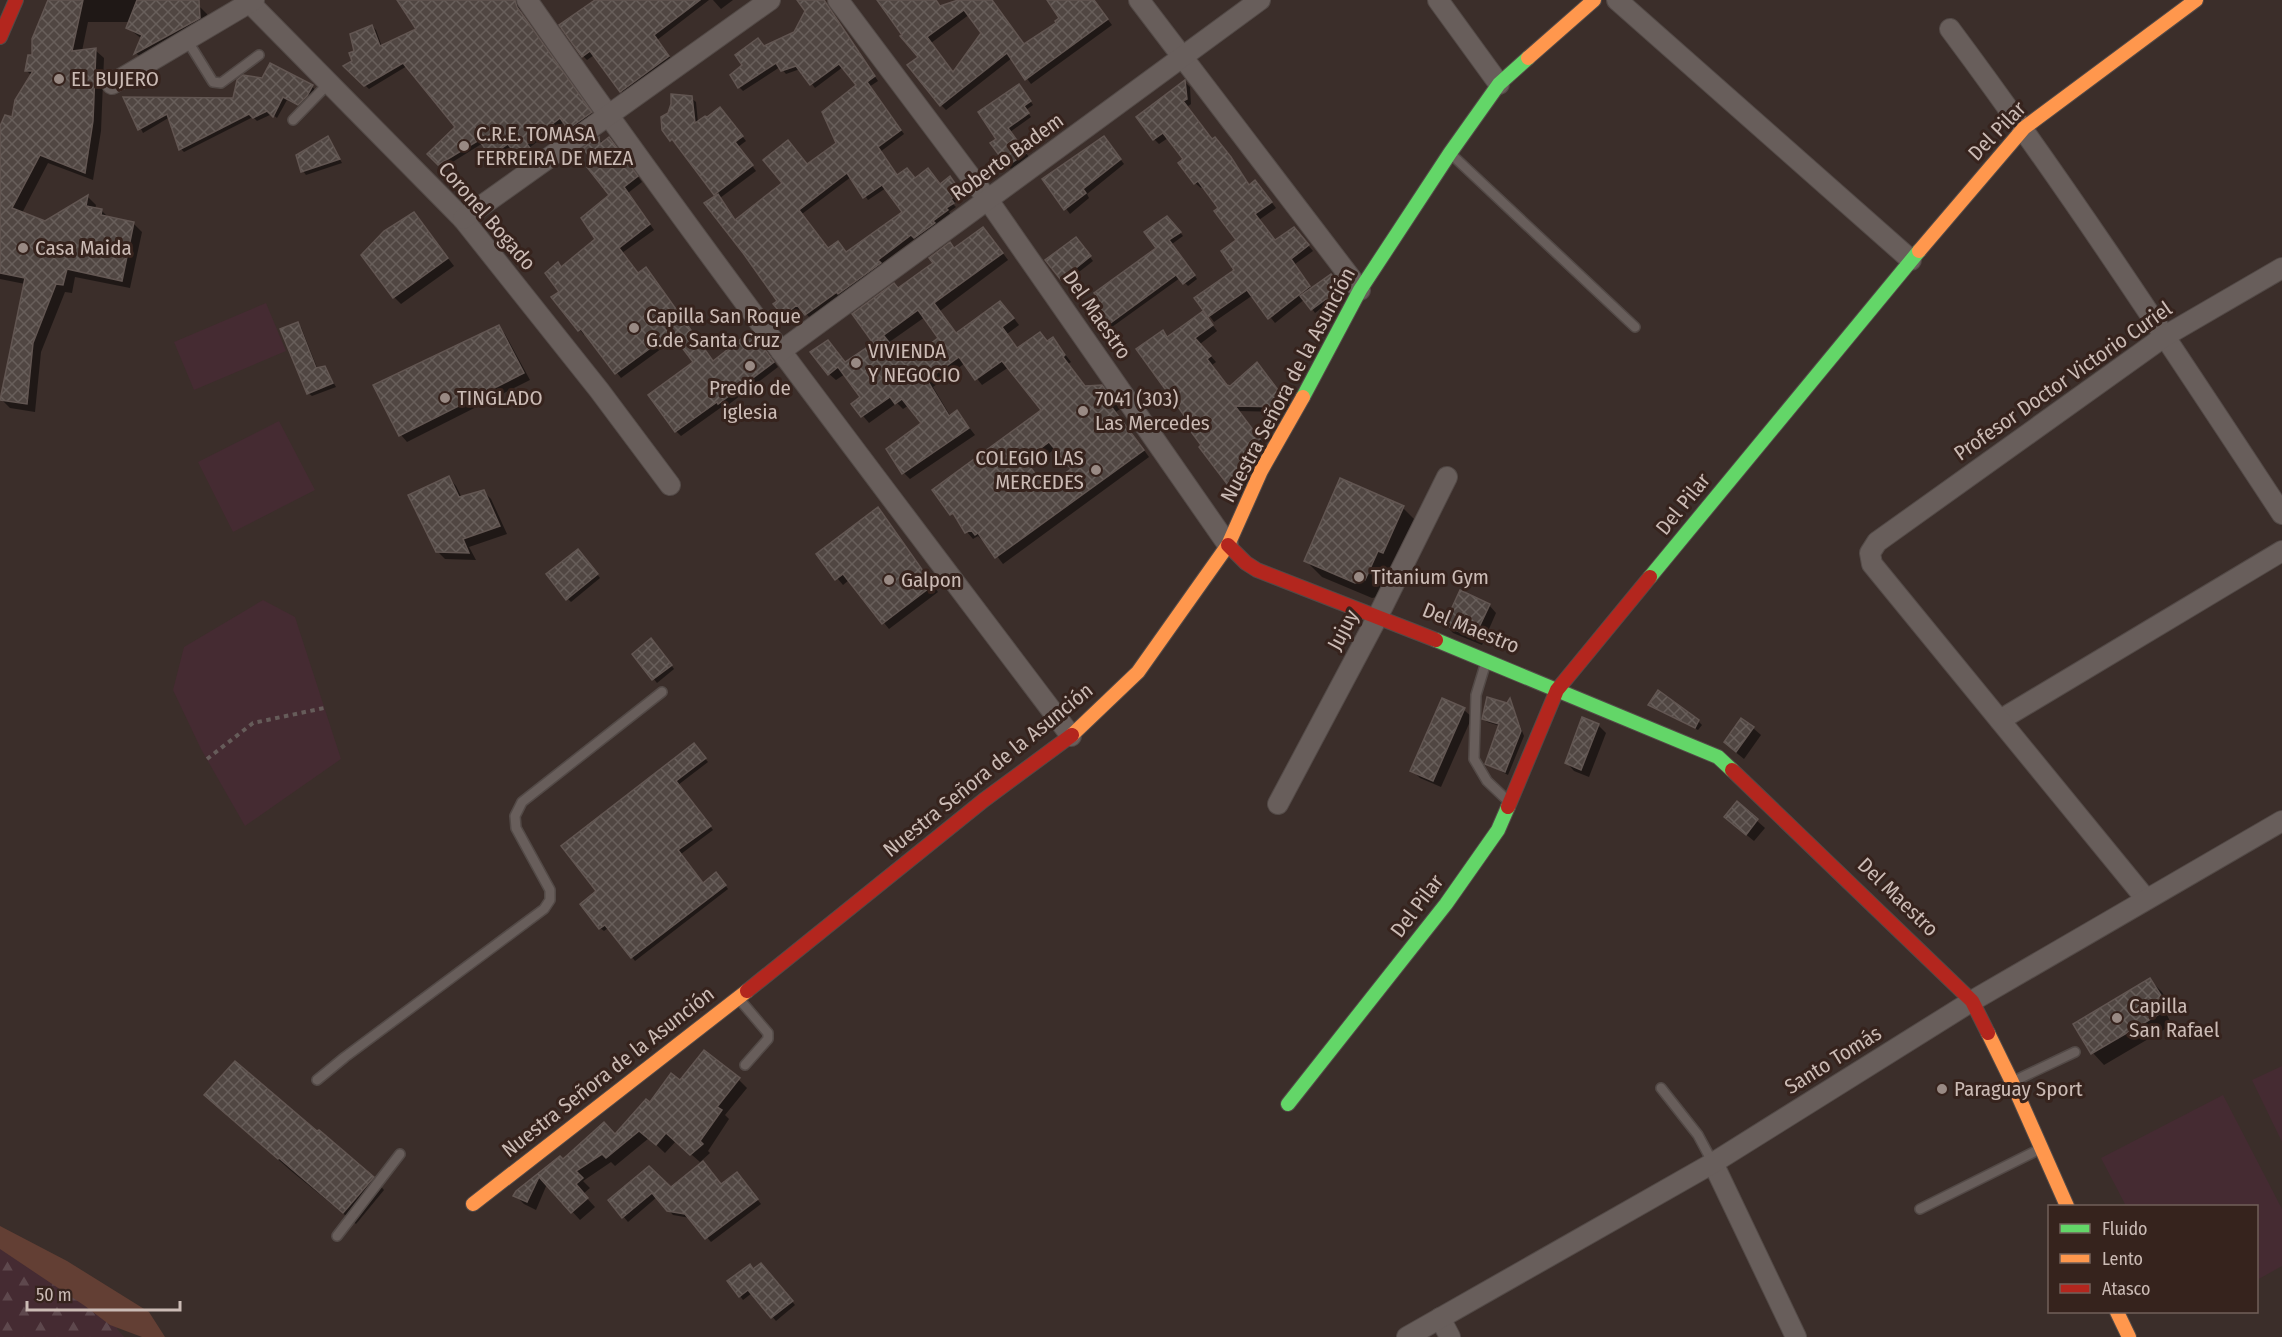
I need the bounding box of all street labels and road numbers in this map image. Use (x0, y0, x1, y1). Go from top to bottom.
street label: Del Pilar (1963, 95, 2032, 166)
street label: Roberto Badem (946, 107, 1068, 207)
street label: Coronel Bogado (433, 156, 541, 276)
street label: Nuestra Señora de la Asunción (1215, 263, 1361, 507)
street label: Del Maestro (1057, 266, 1137, 364)
street label: Profesor Doctor Victorio Curiel (1949, 295, 2177, 466)
street label: Del Pilar (1650, 467, 1716, 540)
street label: Del Maestro (1419, 597, 1523, 659)
street label: Jujuy (1322, 605, 1365, 655)
street label: Nuestra Señora de la Asunción (878, 677, 1098, 863)
street label: Del Maestro (1852, 852, 1944, 942)
street label: Del Pilar (1385, 869, 1450, 943)
street label: Nuestra Señora de la Asunción (497, 981, 719, 1163)
street label: Santo Tomás (1780, 1020, 1886, 1100)

